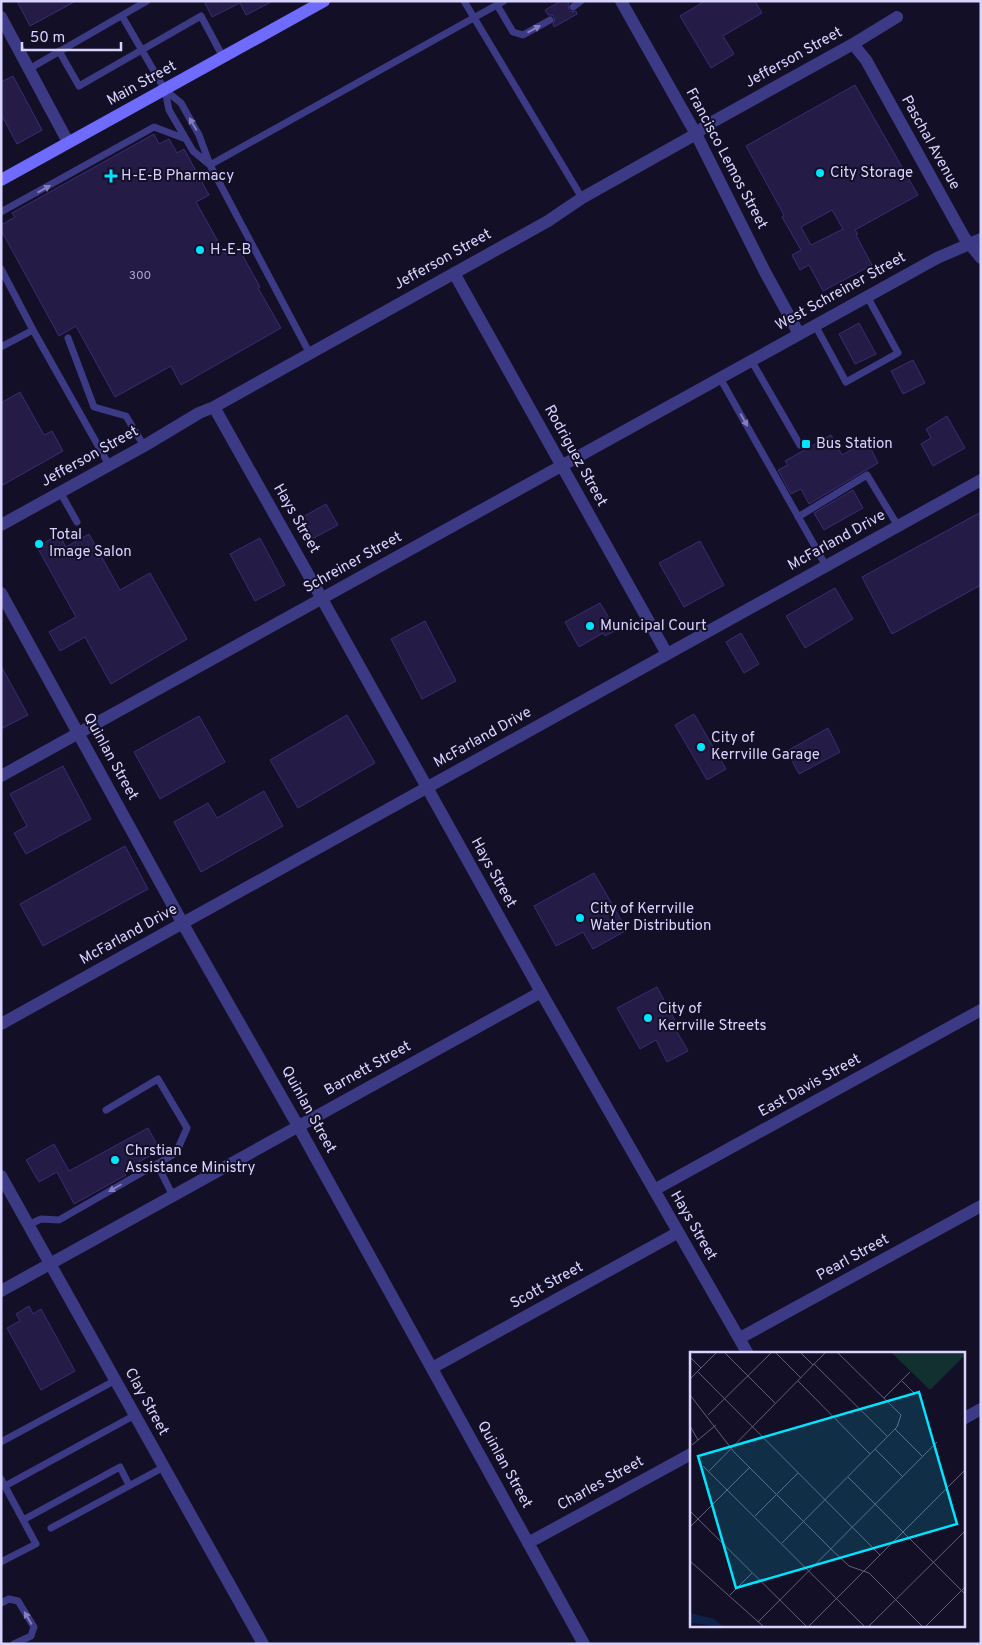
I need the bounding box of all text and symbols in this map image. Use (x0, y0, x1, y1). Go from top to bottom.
scale bar (22, 20, 121, 52)
street label: Jefferson Street (742, 23, 846, 93)
one-way arrow (526, 25, 541, 33)
text: 50 m (30, 29, 65, 48)
street label: Main Street (104, 57, 180, 111)
street label: Francisco Lemos Street (681, 85, 771, 233)
street label: Paschal Avenue (896, 93, 964, 193)
one-way arrow (189, 116, 197, 131)
place label: City Storage (830, 164, 913, 183)
place label: H-E-B Pharmacy (121, 167, 234, 186)
marker: City Storage (814, 167, 826, 179)
marker: H-E-B Pharmacy (105, 170, 117, 182)
one-way arrow (37, 184, 50, 193)
street label: Jefferson Street (391, 225, 495, 295)
place label: H-E-B (210, 241, 251, 260)
marker: H-E-B (194, 244, 206, 256)
street label: West Schreiner Street (773, 248, 909, 336)
house number: 300 (129, 268, 151, 284)
street label: Rodriguez Street (539, 402, 611, 510)
one-way arrow (740, 413, 748, 428)
street label: Jefferson Street (38, 422, 142, 492)
place label: Bus Station (816, 435, 893, 454)
marker: Bus Station (800, 438, 812, 450)
street label: Hays Street (268, 481, 324, 557)
street label: McFarland Drive (785, 506, 889, 576)
place label: Total Image Salon (49, 526, 132, 562)
street label: Schreiner Street (300, 528, 406, 598)
marker: Total Image Salon (33, 538, 45, 550)
place label: Municipal Court (600, 617, 707, 636)
marker: Municipal Court (584, 620, 596, 632)
street label: McFarland Drive (431, 703, 535, 773)
street label: Quinlan Street (78, 710, 142, 804)
place label: City of Kerrville Garage (711, 729, 820, 765)
marker: City of Kerrville Garage (695, 741, 707, 753)
street label: Hays Street (466, 835, 520, 911)
street label: McFarland Drive (77, 900, 181, 970)
place label: City of Kerrville Water Distribution (590, 900, 711, 936)
marker: City of Kerrville Water Distribution (574, 912, 586, 924)
place label: City of Kerrville Streets (658, 1000, 767, 1036)
marker: City of Kerrville Streets (642, 1012, 654, 1024)
street label: Barnett Street (321, 1037, 415, 1101)
street label: East Davis Street (756, 1050, 864, 1122)
street label: Quinlan Street (276, 1063, 340, 1157)
place label: Chrstian Assistance Ministry (125, 1142, 255, 1178)
marker: Chrstian Assistance Ministry (109, 1154, 121, 1166)
one-way arrow (108, 1184, 122, 1193)
street label: Hays Street (665, 1188, 721, 1264)
street label: Pearl Street (813, 1230, 893, 1286)
street label: Scott Street (507, 1258, 587, 1314)
inset map (690, 1352, 964, 1628)
street label: Clay Street (120, 1365, 172, 1439)
street label: Quinlan Street (472, 1418, 536, 1512)
street label: Charles Street (555, 1452, 647, 1516)
one-way arrow (24, 1612, 33, 1625)

